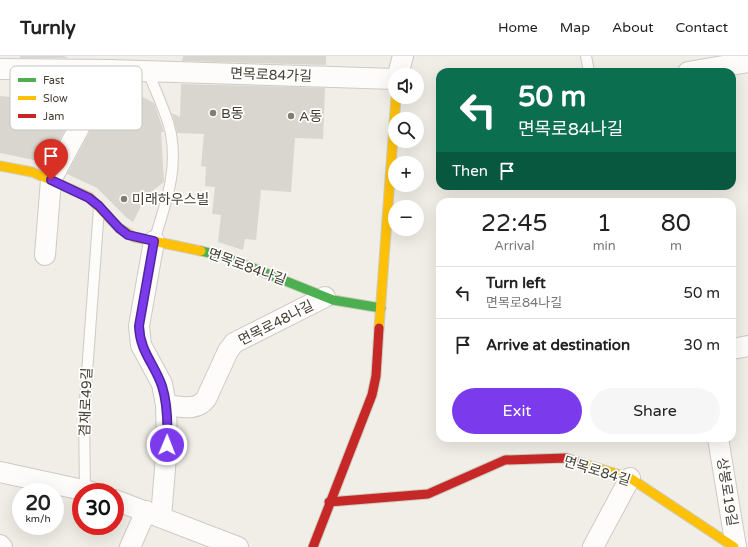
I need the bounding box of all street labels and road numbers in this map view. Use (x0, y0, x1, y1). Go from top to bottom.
street label: 면목로84가길 (230, 65, 312, 85)
street label: 면목로84나길 (206, 245, 288, 289)
street label: 면목로48나길 (236, 297, 316, 349)
street label: 겸재로49길 (76, 367, 96, 437)
street label: 면목로84길 (561, 453, 633, 489)
street label: 상봉로19길 (713, 457, 741, 527)

